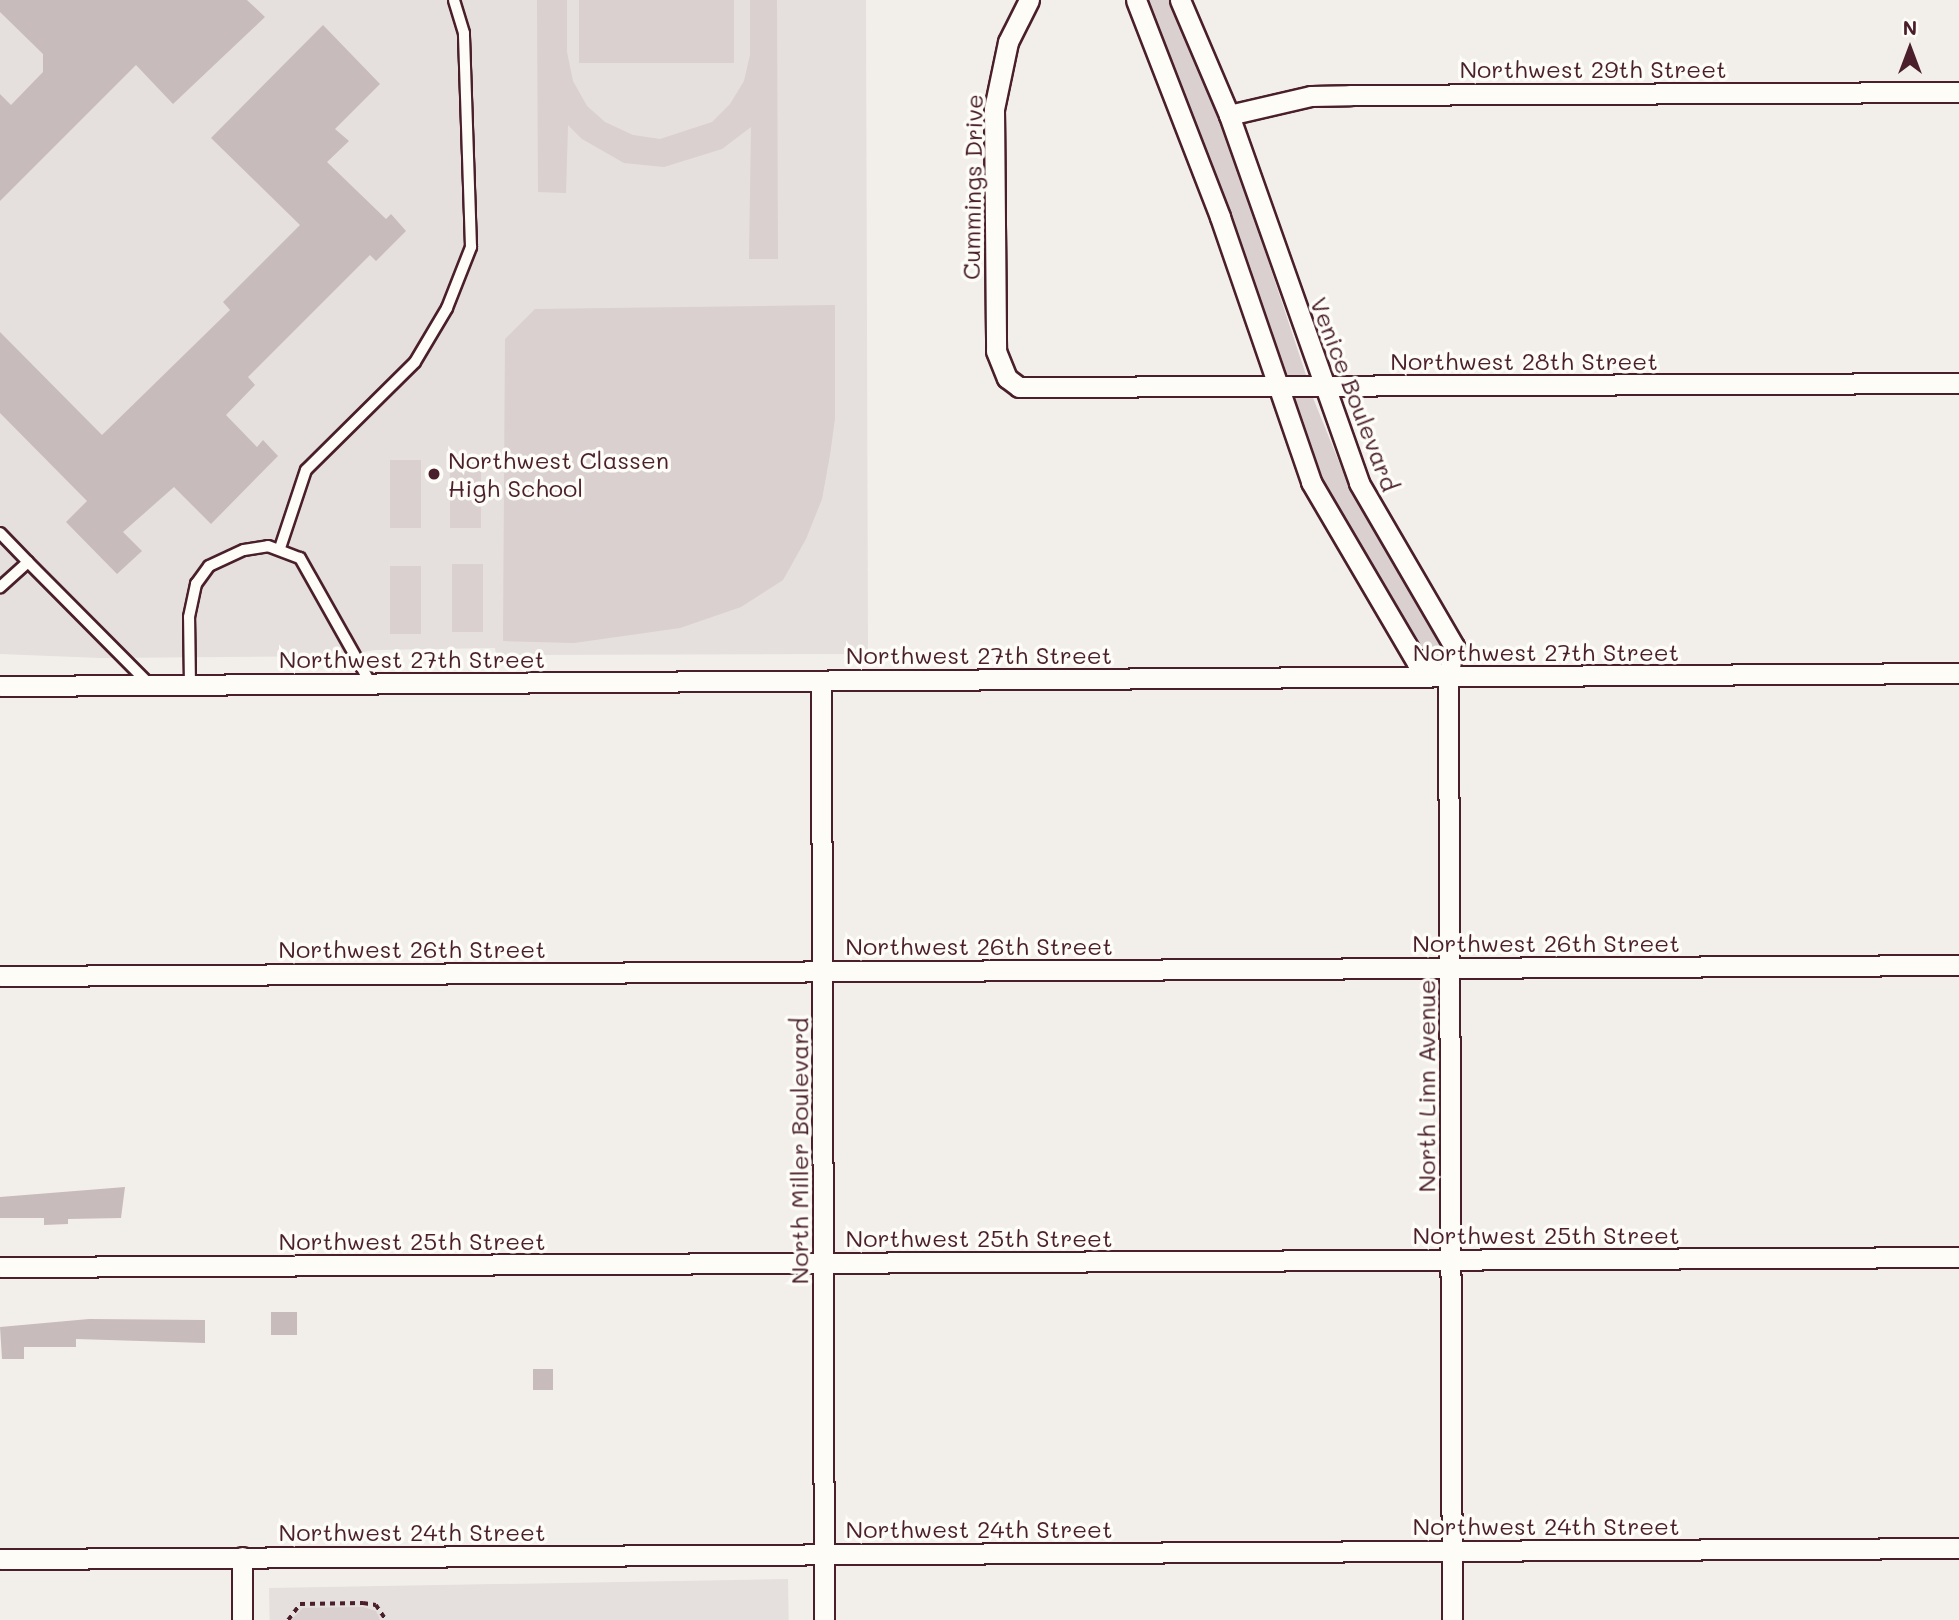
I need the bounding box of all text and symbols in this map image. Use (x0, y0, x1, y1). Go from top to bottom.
north arrow (1875, 14, 1945, 84)
text: N (1903, 15, 1917, 40)
street label: Northwest 29th Street (1459, 55, 1727, 83)
street label: Cummings Drive (956, 94, 988, 280)
street label: Venice Boulevard (1305, 293, 1405, 495)
street label: Northwest 28th Street (1390, 347, 1658, 375)
place label: Northwest Classen High School (448, 446, 669, 502)
marker: Northwest Classen High School (426, 466, 442, 482)
street label: Northwest 27th Street (1413, 638, 1679, 666)
street label: Northwest 27th Street (846, 641, 1112, 669)
street label: Northwest 27th Street (279, 645, 545, 673)
street label: Northwest 26th Street (1412, 929, 1680, 957)
street label: Northwest 26th Street (845, 932, 1113, 960)
street label: Northwest 26th Street (278, 935, 546, 963)
street label: North Linn Avenue (1412, 979, 1440, 1193)
street label: North Miller Boulevard (785, 1018, 813, 1284)
street label: Northwest 25th Street (1413, 1221, 1679, 1249)
street label: Northwest 25th Street (846, 1224, 1112, 1252)
street label: Northwest 25th Street (279, 1227, 545, 1255)
street label: Northwest 24th Street (1412, 1512, 1680, 1540)
street label: Northwest 24th Street (845, 1515, 1113, 1543)
street label: Northwest 24th Street (278, 1518, 546, 1546)

